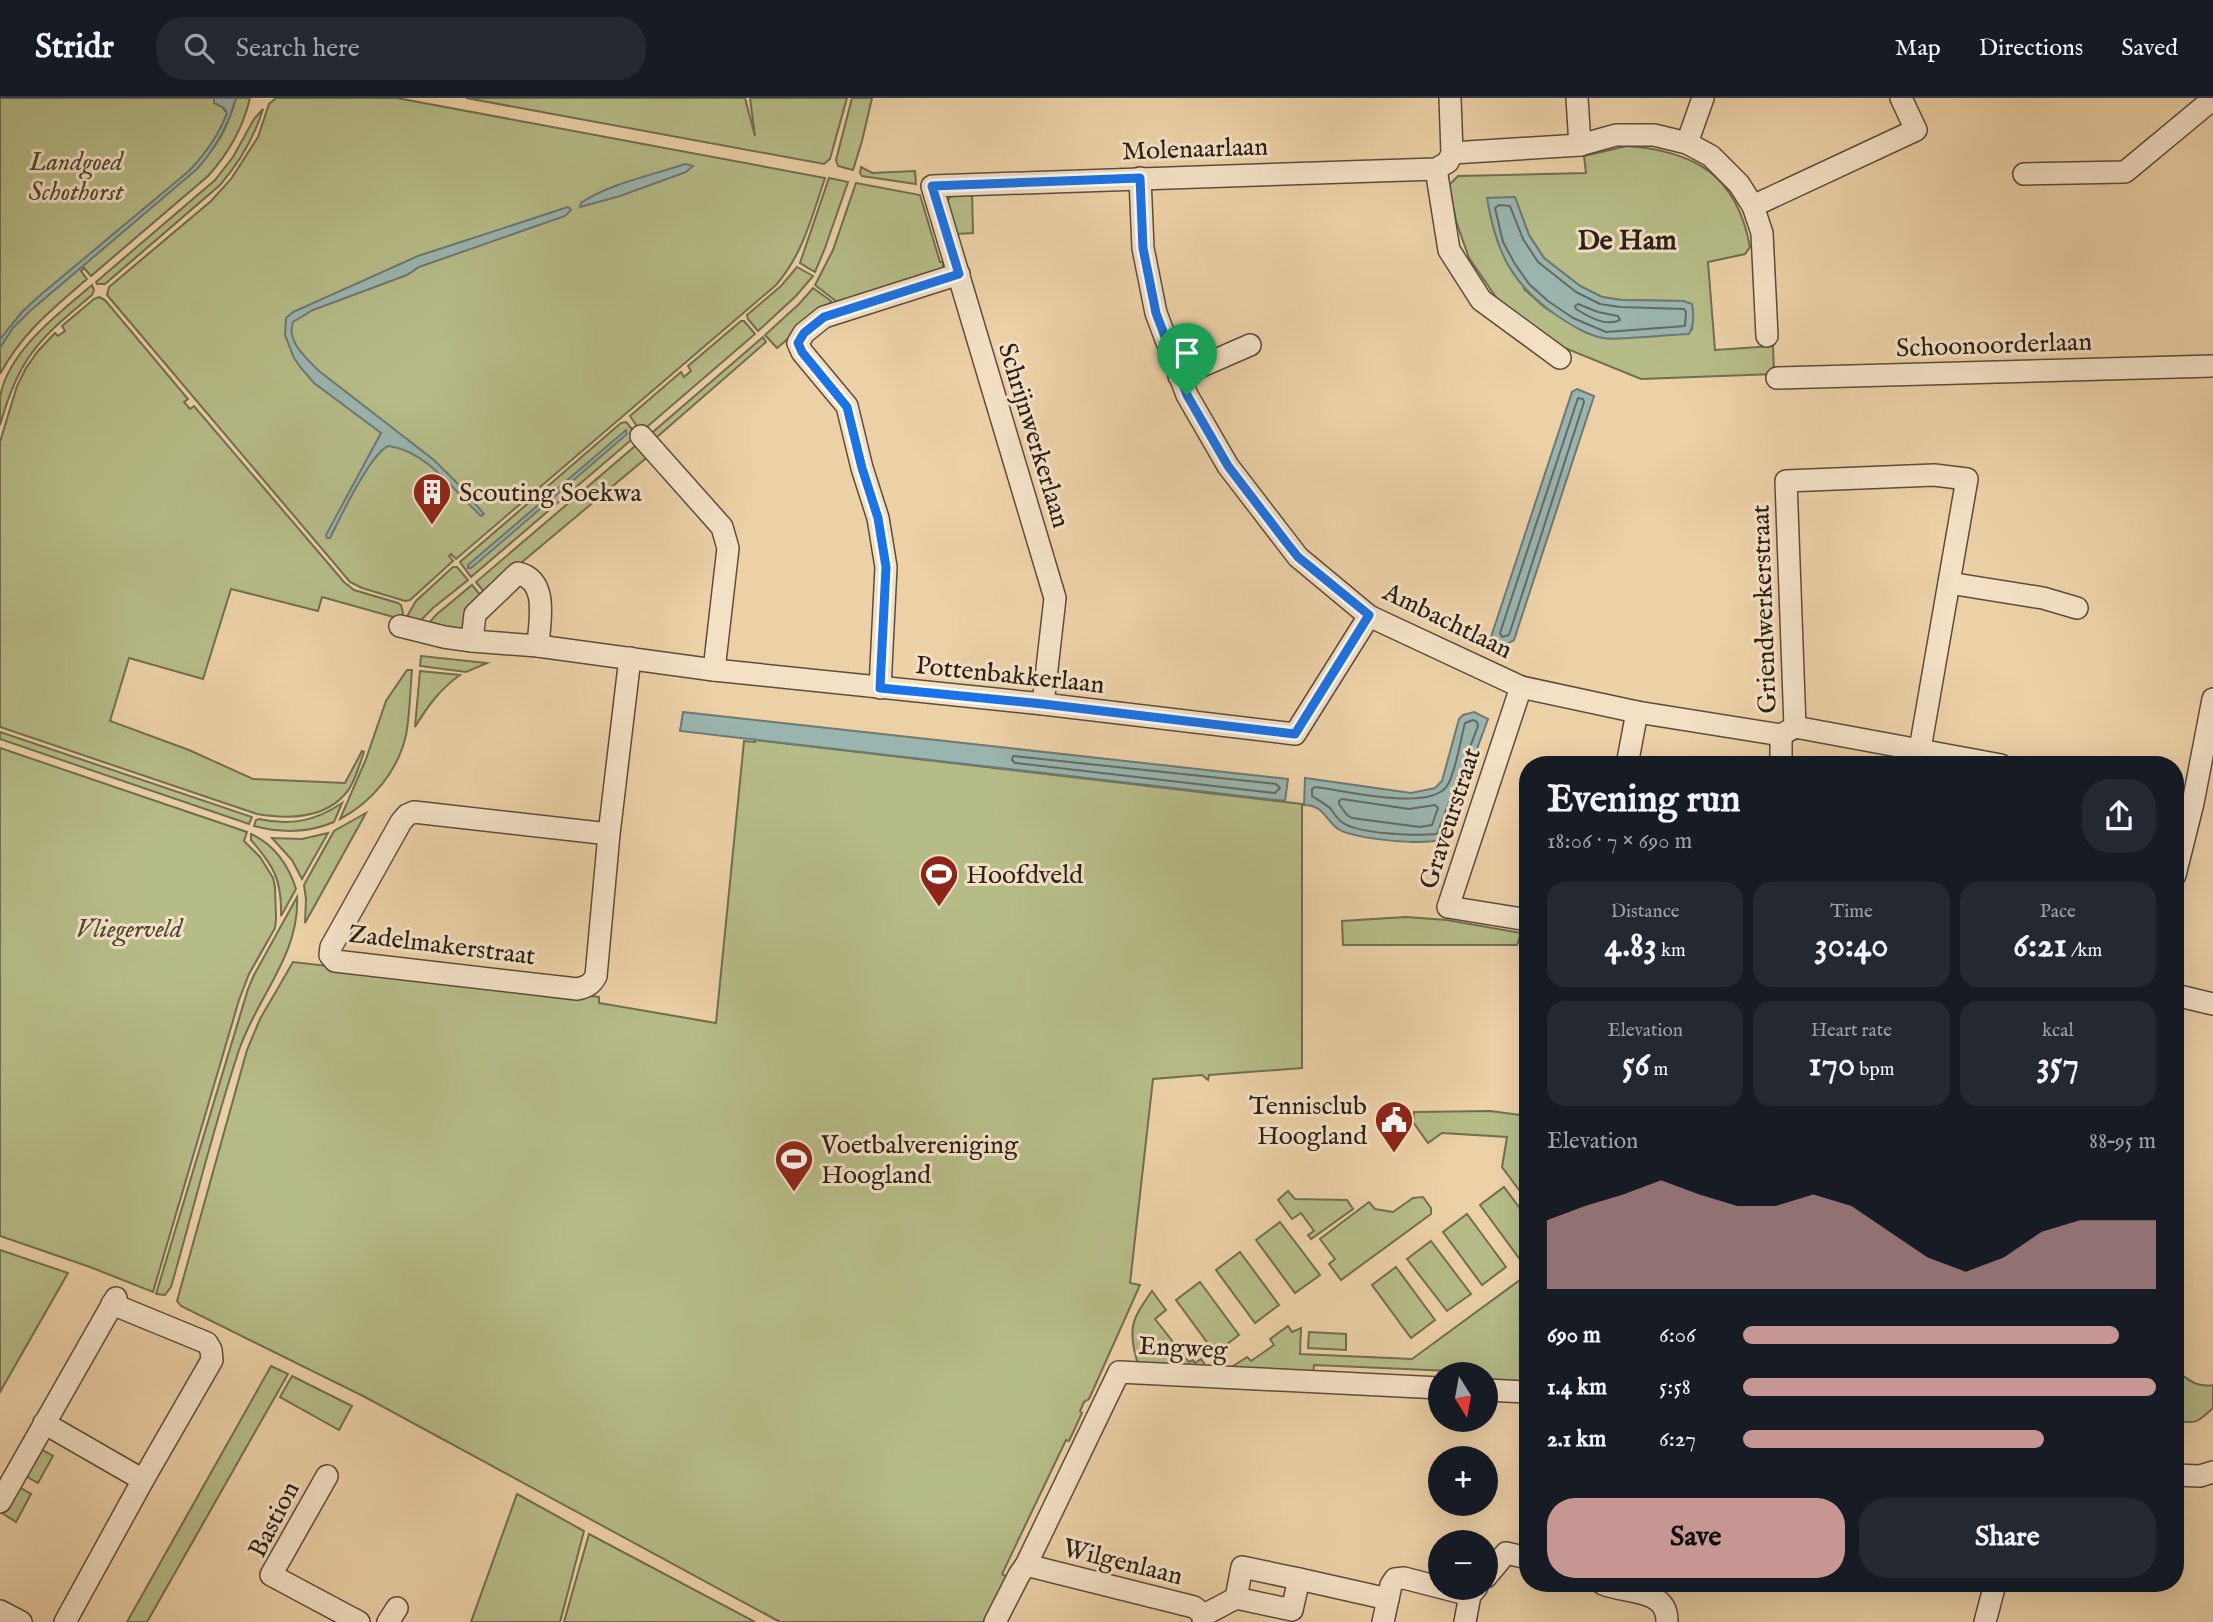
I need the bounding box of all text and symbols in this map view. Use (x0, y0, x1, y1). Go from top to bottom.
search box (156, 17, 646, 80)
text: Stridr (35, 27, 114, 69)
icon: search (180, 29, 218, 67)
text: Search here (236, 32, 360, 65)
text: Map (1895, 33, 1941, 64)
text: Directions (1979, 33, 2083, 64)
text: Saved (2121, 33, 2178, 64)
street label: Molenaarlaan (1121, 130, 1269, 169)
park label: Landgoed Schothorst (28, 146, 125, 209)
district label: De Ham (1577, 224, 1677, 259)
pin (1157, 323, 1217, 395)
street label: Schoonoorderlaan (1895, 326, 2093, 365)
icon: arrive (1168, 334, 1206, 372)
street label: Schrijnwerkerlaan (990, 339, 1077, 532)
building icon: Scouting Soekwa (411, 471, 453, 526)
place label: Scouting Soekwa (459, 477, 642, 510)
street label: Griendwerkerstraat (1744, 504, 1785, 714)
street label: Ambachtlaan (1376, 575, 1518, 667)
street label: Pottenbakkerlaan (914, 649, 1106, 702)
street label: Graveurstraat (1412, 744, 1489, 893)
text: Evening run (1547, 777, 1741, 825)
button: share (2082, 779, 2156, 853)
text: 18:06 · 7 × 690 m (1547, 827, 1692, 856)
sports icon: Hoofdveld (918, 853, 960, 908)
place label: Hoofdveld (966, 859, 1083, 892)
text: Distance (1611, 900, 1680, 924)
text: Time (1830, 900, 1873, 924)
text: Pace (2040, 900, 2076, 924)
park label: Vliegerveld (76, 913, 184, 947)
street label: Zadelmakerstraat (347, 918, 537, 973)
text: 4.83 (1605, 924, 1657, 969)
text: 30:40 (1815, 924, 1888, 969)
text: 6:21 (2013, 924, 2067, 969)
text: km (1657, 939, 1686, 963)
text: /km (2067, 939, 2102, 963)
text: Elevation (1607, 1019, 1683, 1043)
text: Heart rate (1811, 1019, 1892, 1043)
text: kcal (2042, 1019, 2074, 1043)
text: 56 (1622, 1043, 1649, 1088)
text: 170 (1809, 1043, 1855, 1088)
text: 357 (2037, 1043, 2079, 1088)
text: m (1649, 1058, 1668, 1082)
text: bpm (1855, 1058, 1894, 1082)
place label: Tennisclub Hoogland (1249, 1090, 1367, 1153)
public building icon: Tennisclub Hoogland (1373, 1099, 1415, 1154)
text: Elevation (1547, 1127, 1638, 1156)
text: 88–95 m (2089, 1127, 2156, 1156)
place label: Voetbalvereniging Hoogland (820, 1129, 1019, 1192)
sports icon: Voetbalvereniging Hoogland (773, 1138, 815, 1193)
text: 690 m (1547, 1321, 1601, 1350)
text: 6:06 (1659, 1321, 1696, 1350)
street label: Engweg (1137, 1330, 1229, 1367)
north arrow (1428, 1362, 1498, 1432)
map controls (1428, 1362, 1498, 1600)
text: 1.4 km (1547, 1373, 1607, 1402)
text: 5:58 (1659, 1373, 1691, 1402)
text: 2.1 km (1547, 1425, 1606, 1454)
text: 6:27 (1659, 1425, 1696, 1454)
button: + (1428, 1446, 1498, 1516)
street label: Bastion (241, 1476, 308, 1563)
button: Save (1547, 1498, 1845, 1578)
button: Share (1859, 1498, 2156, 1578)
button: − (1428, 1530, 1498, 1600)
street label: Wilgenlaan (1059, 1532, 1186, 1593)

